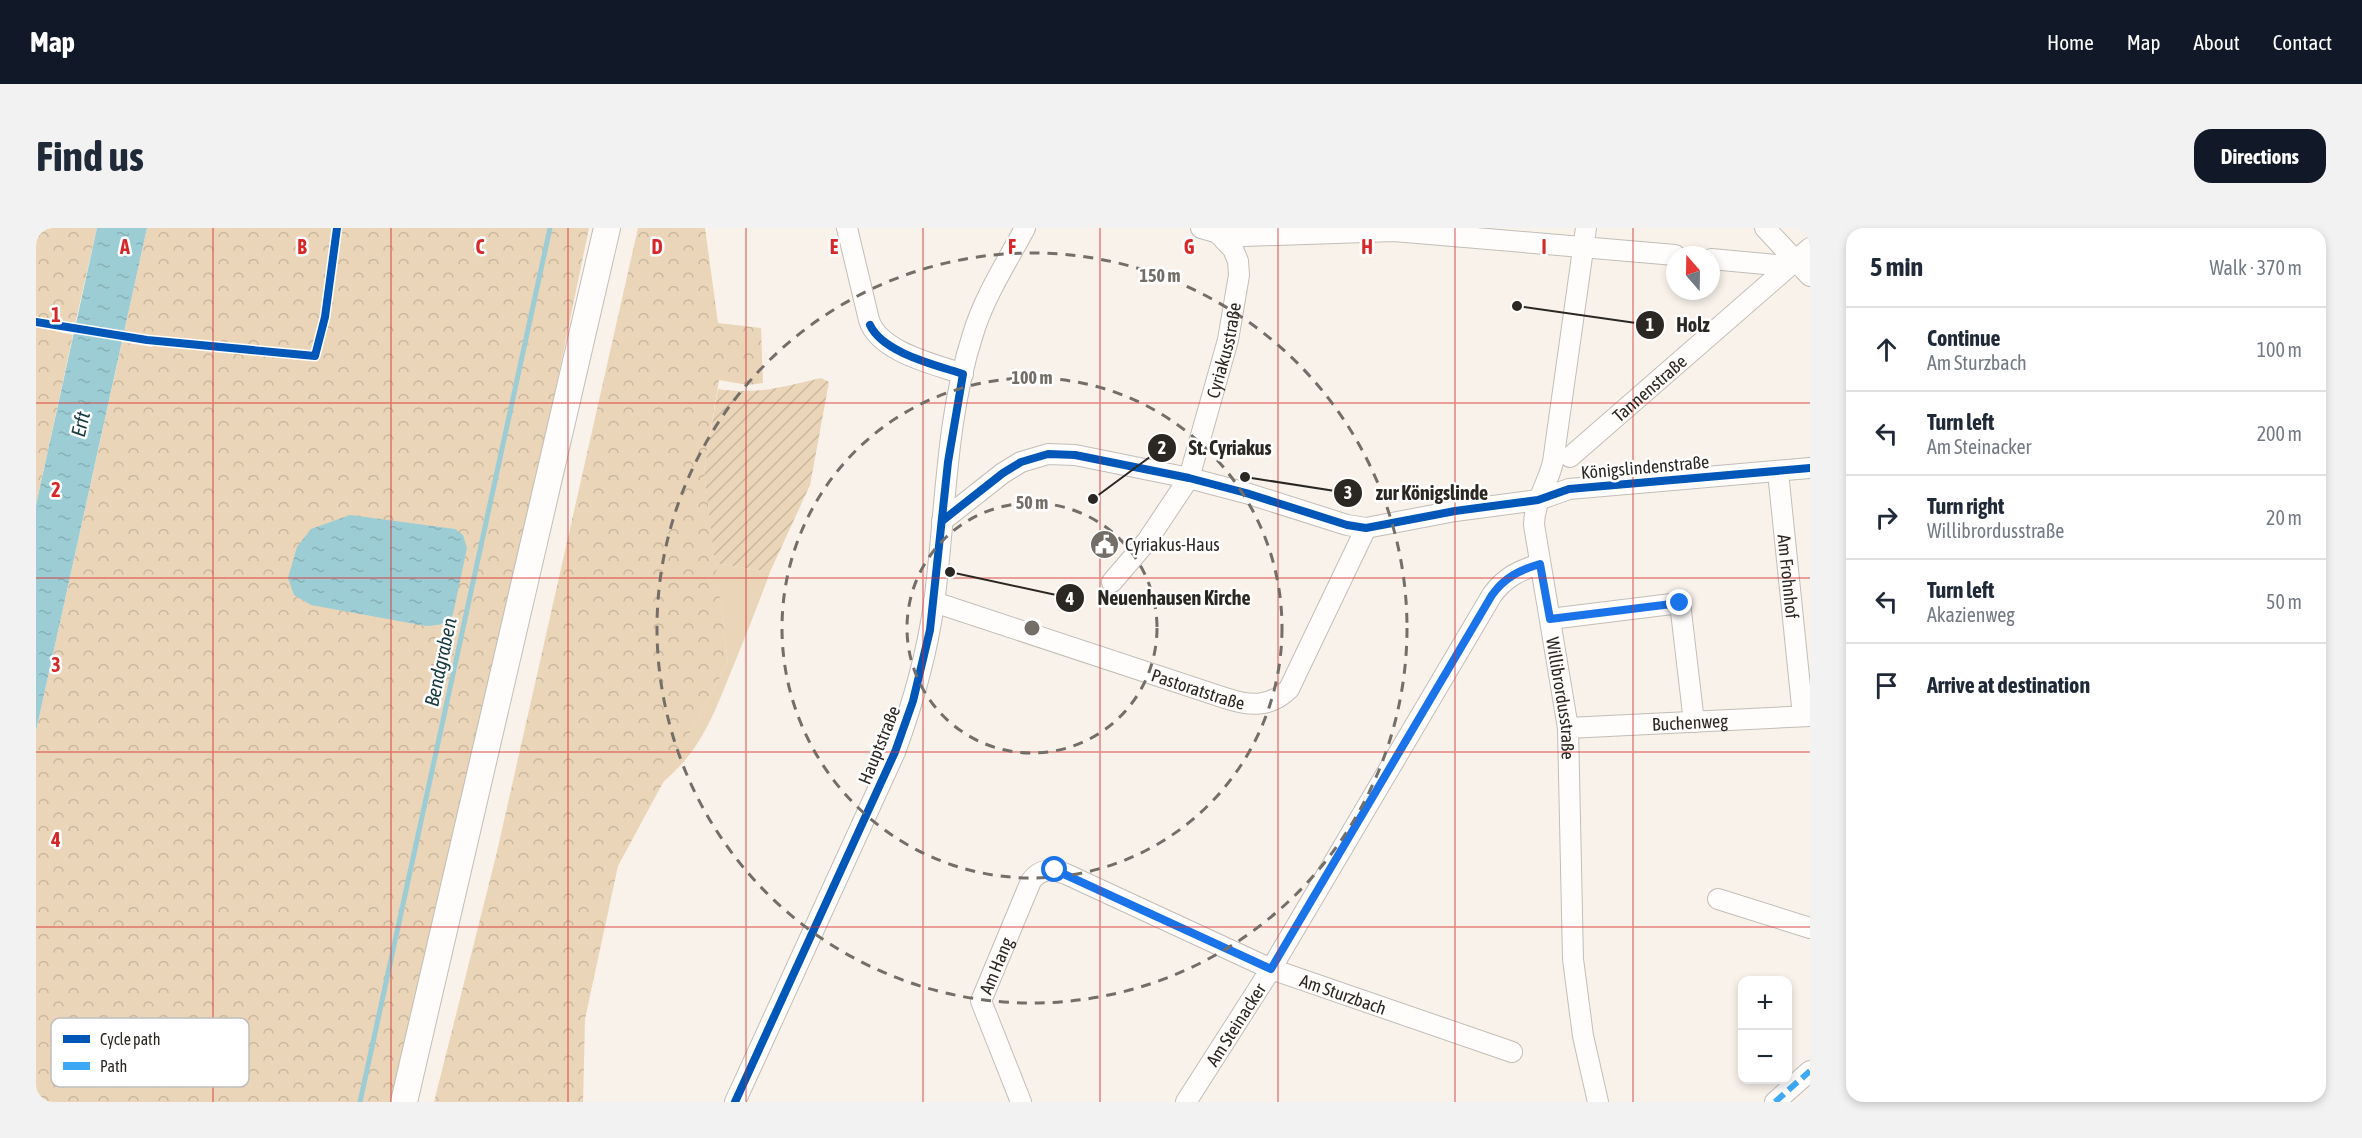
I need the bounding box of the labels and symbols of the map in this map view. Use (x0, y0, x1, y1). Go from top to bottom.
text: A (119, 235, 130, 258)
text: B (297, 235, 307, 258)
text: C (476, 235, 485, 258)
text: D (651, 235, 663, 258)
text: E (830, 235, 839, 258)
text: F (1008, 235, 1016, 258)
text: G (1184, 235, 1195, 258)
text: H (1361, 235, 1373, 258)
text: I (1541, 235, 1547, 258)
north arrow (1666, 246, 1720, 300)
text: 150 m (1140, 265, 1180, 286)
street label: Cyriakusstraße (1202, 301, 1245, 401)
text: 1 (51, 303, 61, 326)
callout: Holz (1635, 306, 1722, 344)
text: Holz (1676, 313, 1711, 336)
text: 1 (1646, 314, 1654, 335)
street label: Tannenstraße (1608, 350, 1690, 426)
text: 100 m (1012, 367, 1052, 388)
water label: Erft (66, 409, 94, 439)
callout: St. Cyriakus (1147, 429, 1284, 467)
text: St. Cyriakus (1188, 436, 1272, 459)
text: 2 (1158, 437, 1166, 458)
street label: Königslindenstraße (1580, 451, 1710, 483)
callout: zur Königslinde (1333, 474, 1500, 512)
text: 2 (51, 478, 61, 501)
text: zur Königslinde (1376, 481, 1488, 504)
text: 3 (1344, 482, 1352, 503)
text: 50 m (1016, 492, 1048, 513)
public building icon: Cyriakus-Haus (1088, 528, 1120, 560)
street label: Am Frohnhof (1774, 533, 1803, 620)
place label: Cyriakus-Haus (1125, 534, 1220, 555)
callout: Neuenhausen Kirche (1055, 579, 1262, 617)
text: Neuenhausen Kirche (1097, 586, 1251, 609)
text: 4 (1065, 588, 1074, 609)
route end (1666, 589, 1692, 615)
water label: Bendgraben (419, 615, 461, 708)
centre of rings (1022, 618, 1042, 638)
street label: Willibrordusstraße (1542, 635, 1579, 760)
text: 3 (51, 653, 61, 676)
street label: Pastoratstraße (1149, 664, 1246, 713)
street label: Hauptstraße (854, 703, 904, 787)
street label: Buchenweg (1651, 710, 1729, 734)
text: 4 (50, 828, 61, 851)
route start (1041, 856, 1067, 882)
street label: Am Hang (975, 934, 1017, 997)
street label: Am Sturzbach (1297, 969, 1389, 1018)
street label: Am Steinacker (1201, 979, 1270, 1070)
legend (51, 1018, 249, 1087)
text: Cycle path (100, 1030, 160, 1049)
text: Path (100, 1057, 127, 1075)

